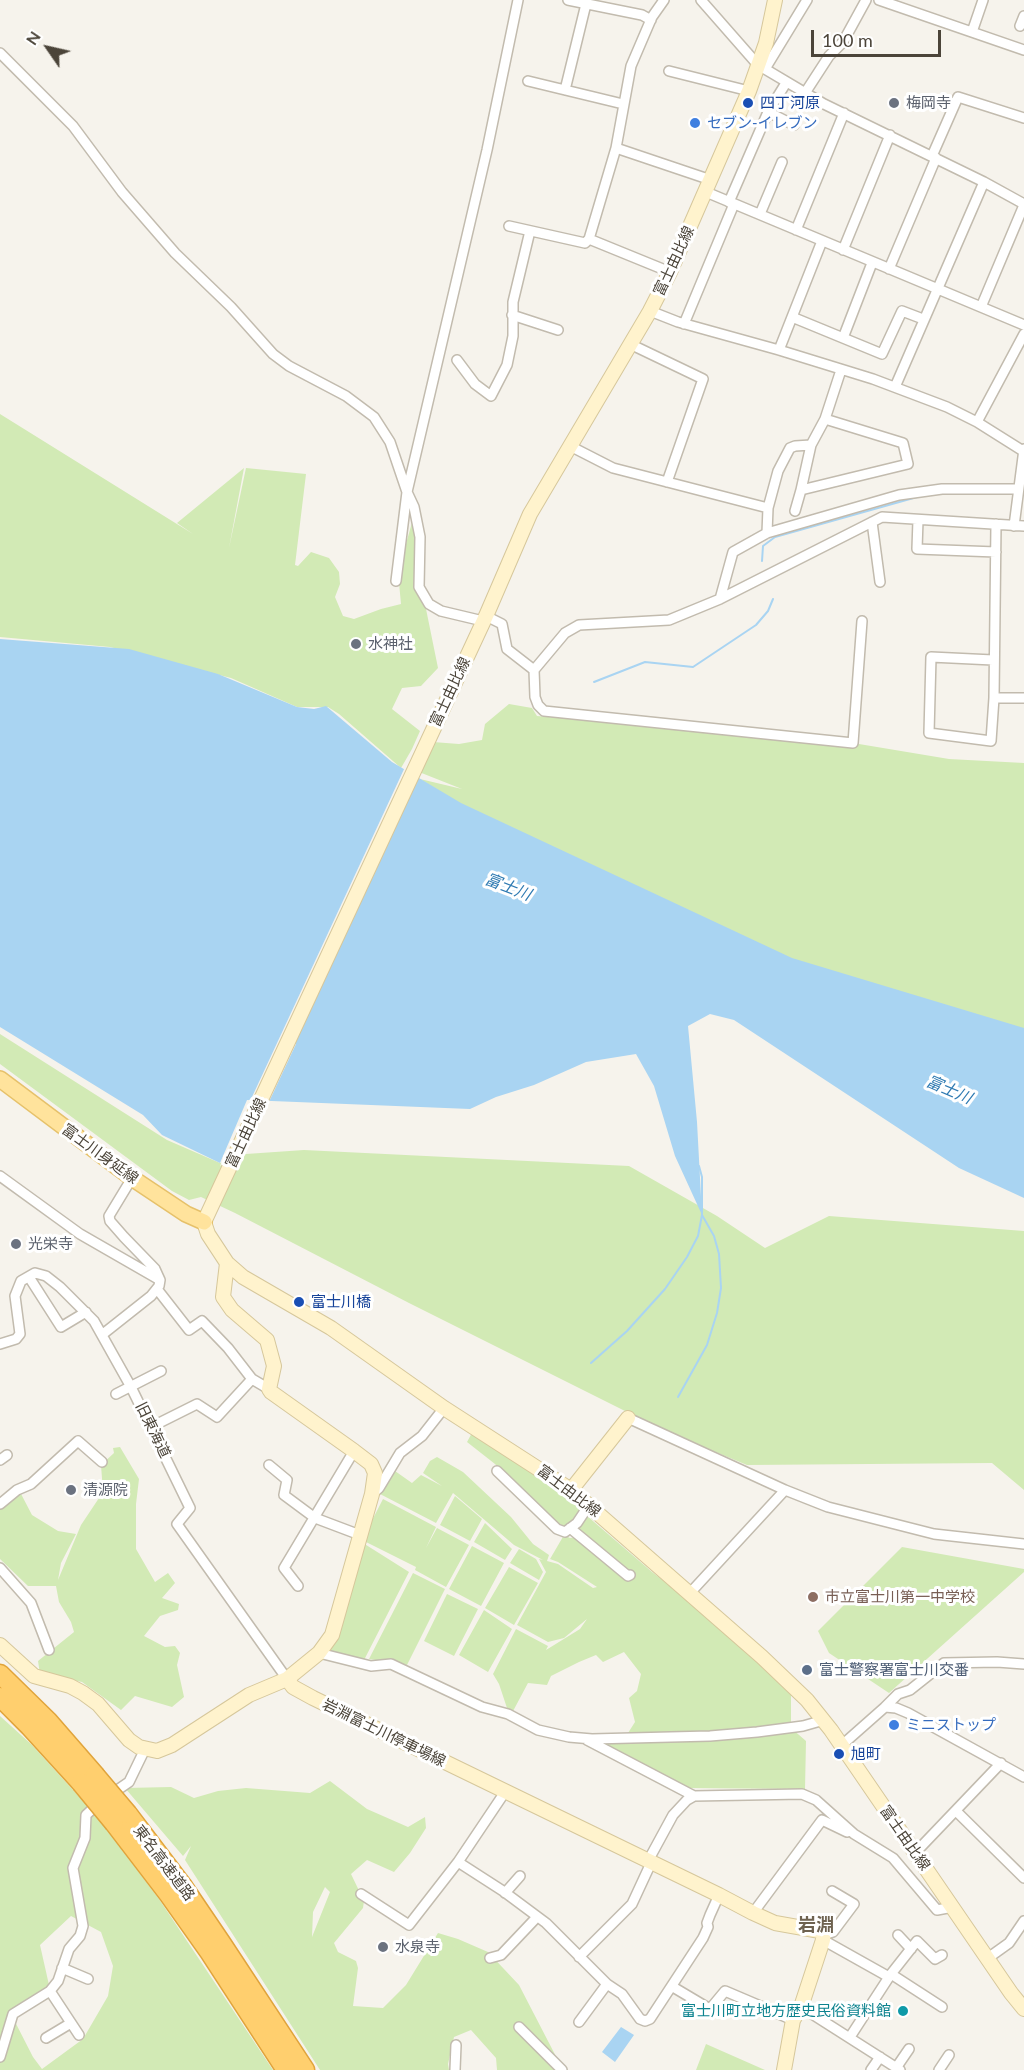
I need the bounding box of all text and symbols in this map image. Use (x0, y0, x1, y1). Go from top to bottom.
north arrow (18, 18, 78, 78)
scale bar (814, 18, 944, 56)
text: N (21, 27, 44, 48)
text: 100 m (822, 29, 873, 51)
place label: 四丁河原 (760, 94, 820, 112)
place label: 梅岡寺 (906, 94, 951, 112)
marker: 四丁河原 (741, 96, 755, 110)
marker: 梅岡寺 (887, 96, 901, 110)
place label: セブン-イレブン (707, 114, 818, 132)
marker: セブン-イレブン (688, 116, 702, 130)
street label: 富士由比線 (650, 223, 698, 299)
place label: 水神社 (368, 635, 413, 653)
marker: 水神社 (349, 637, 363, 651)
street label: 富士由比線 (426, 654, 474, 730)
water label: 富士川 (482, 869, 534, 905)
water label: 富士川 (923, 1072, 975, 1108)
street label: 富士由比線 (222, 1095, 270, 1171)
street label: 富士川身延線 (58, 1120, 142, 1188)
place label: 光栄寺 (28, 1235, 73, 1253)
marker: 光栄寺 (9, 1237, 23, 1251)
place label: 富士川橋 (311, 1293, 371, 1311)
marker: 富士川橋 (292, 1295, 306, 1309)
street label: 旧東海道 (132, 1399, 174, 1461)
street label: 富士由比線 (534, 1461, 604, 1521)
place label: 清源院 (83, 1481, 128, 1499)
marker: 清源院 (64, 1483, 78, 1497)
place label: 市立富士川第一中学校 (825, 1588, 975, 1606)
marker: 市立富士川第一中学校 (806, 1590, 820, 1604)
place label: 富士警察署富士川交番 (819, 1661, 969, 1679)
marker: 富士警察署富士川交番 (800, 1663, 814, 1677)
street label: 岩淵富士川停車場線 (319, 1695, 449, 1771)
place label: ミニストップ (906, 1716, 996, 1734)
marker: ミニストップ (887, 1718, 901, 1732)
place label: 旭町 (851, 1745, 881, 1763)
marker: 旭町 (832, 1747, 846, 1761)
street label: 富士由比線 (876, 1802, 934, 1874)
street label: 東名高速道路 (130, 1822, 198, 1904)
district label: 岩淵 (798, 1914, 834, 1936)
place label: 水泉寺 (395, 1938, 440, 1956)
marker: 水泉寺 (376, 1940, 390, 1954)
place label: 富士川町立地方歴史民俗資料館 (681, 2002, 891, 2020)
marker: 富士川町立地方歴史民俗資料館 (896, 2004, 910, 2018)

